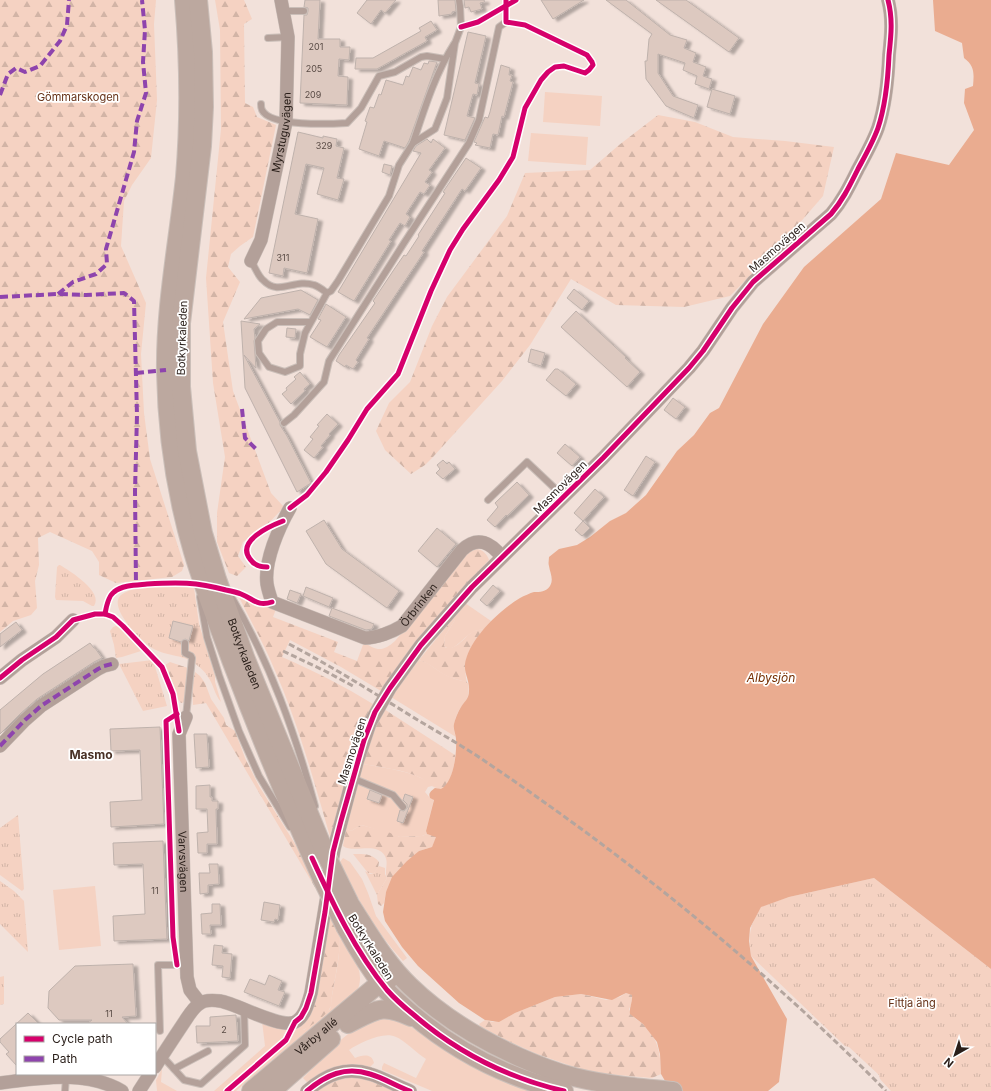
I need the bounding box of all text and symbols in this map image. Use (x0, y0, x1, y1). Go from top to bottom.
house number: 201 (309, 41, 323, 52)
house number: 205 (306, 63, 322, 74)
house number: 209 (305, 89, 322, 100)
park label: Gömmarskogen (37, 90, 119, 104)
street label: Myrstuguvägen (268, 92, 294, 174)
house number: 329 (316, 140, 333, 151)
street label: Masmovägen (746, 219, 808, 275)
house number: 311 (277, 252, 289, 263)
street label: Botkyrkaleden (174, 300, 190, 376)
street label: Masmovägen (530, 457, 590, 517)
street label: Örbrinken (397, 580, 440, 630)
street label: Botkyrkaleden (225, 616, 264, 691)
water label: Albysjön (746, 670, 795, 685)
street label: Masmovägen (335, 716, 369, 786)
district label: Masmo (69, 747, 113, 762)
street label: Varvsvägen (175, 831, 191, 893)
house number: 11 (151, 885, 159, 896)
street label: Botkyrkaleden (345, 912, 397, 982)
park label: Fittja äng (888, 996, 936, 1010)
house number: 11 (105, 1008, 113, 1019)
street label: Vårby allé (292, 1015, 340, 1058)
legend (16, 1023, 156, 1075)
house number: 2 (221, 1024, 227, 1035)
text: Cycle path (52, 1031, 113, 1046)
north arrow (935, 1035, 975, 1075)
text: Path (52, 1051, 77, 1066)
text: N (941, 1055, 956, 1071)

